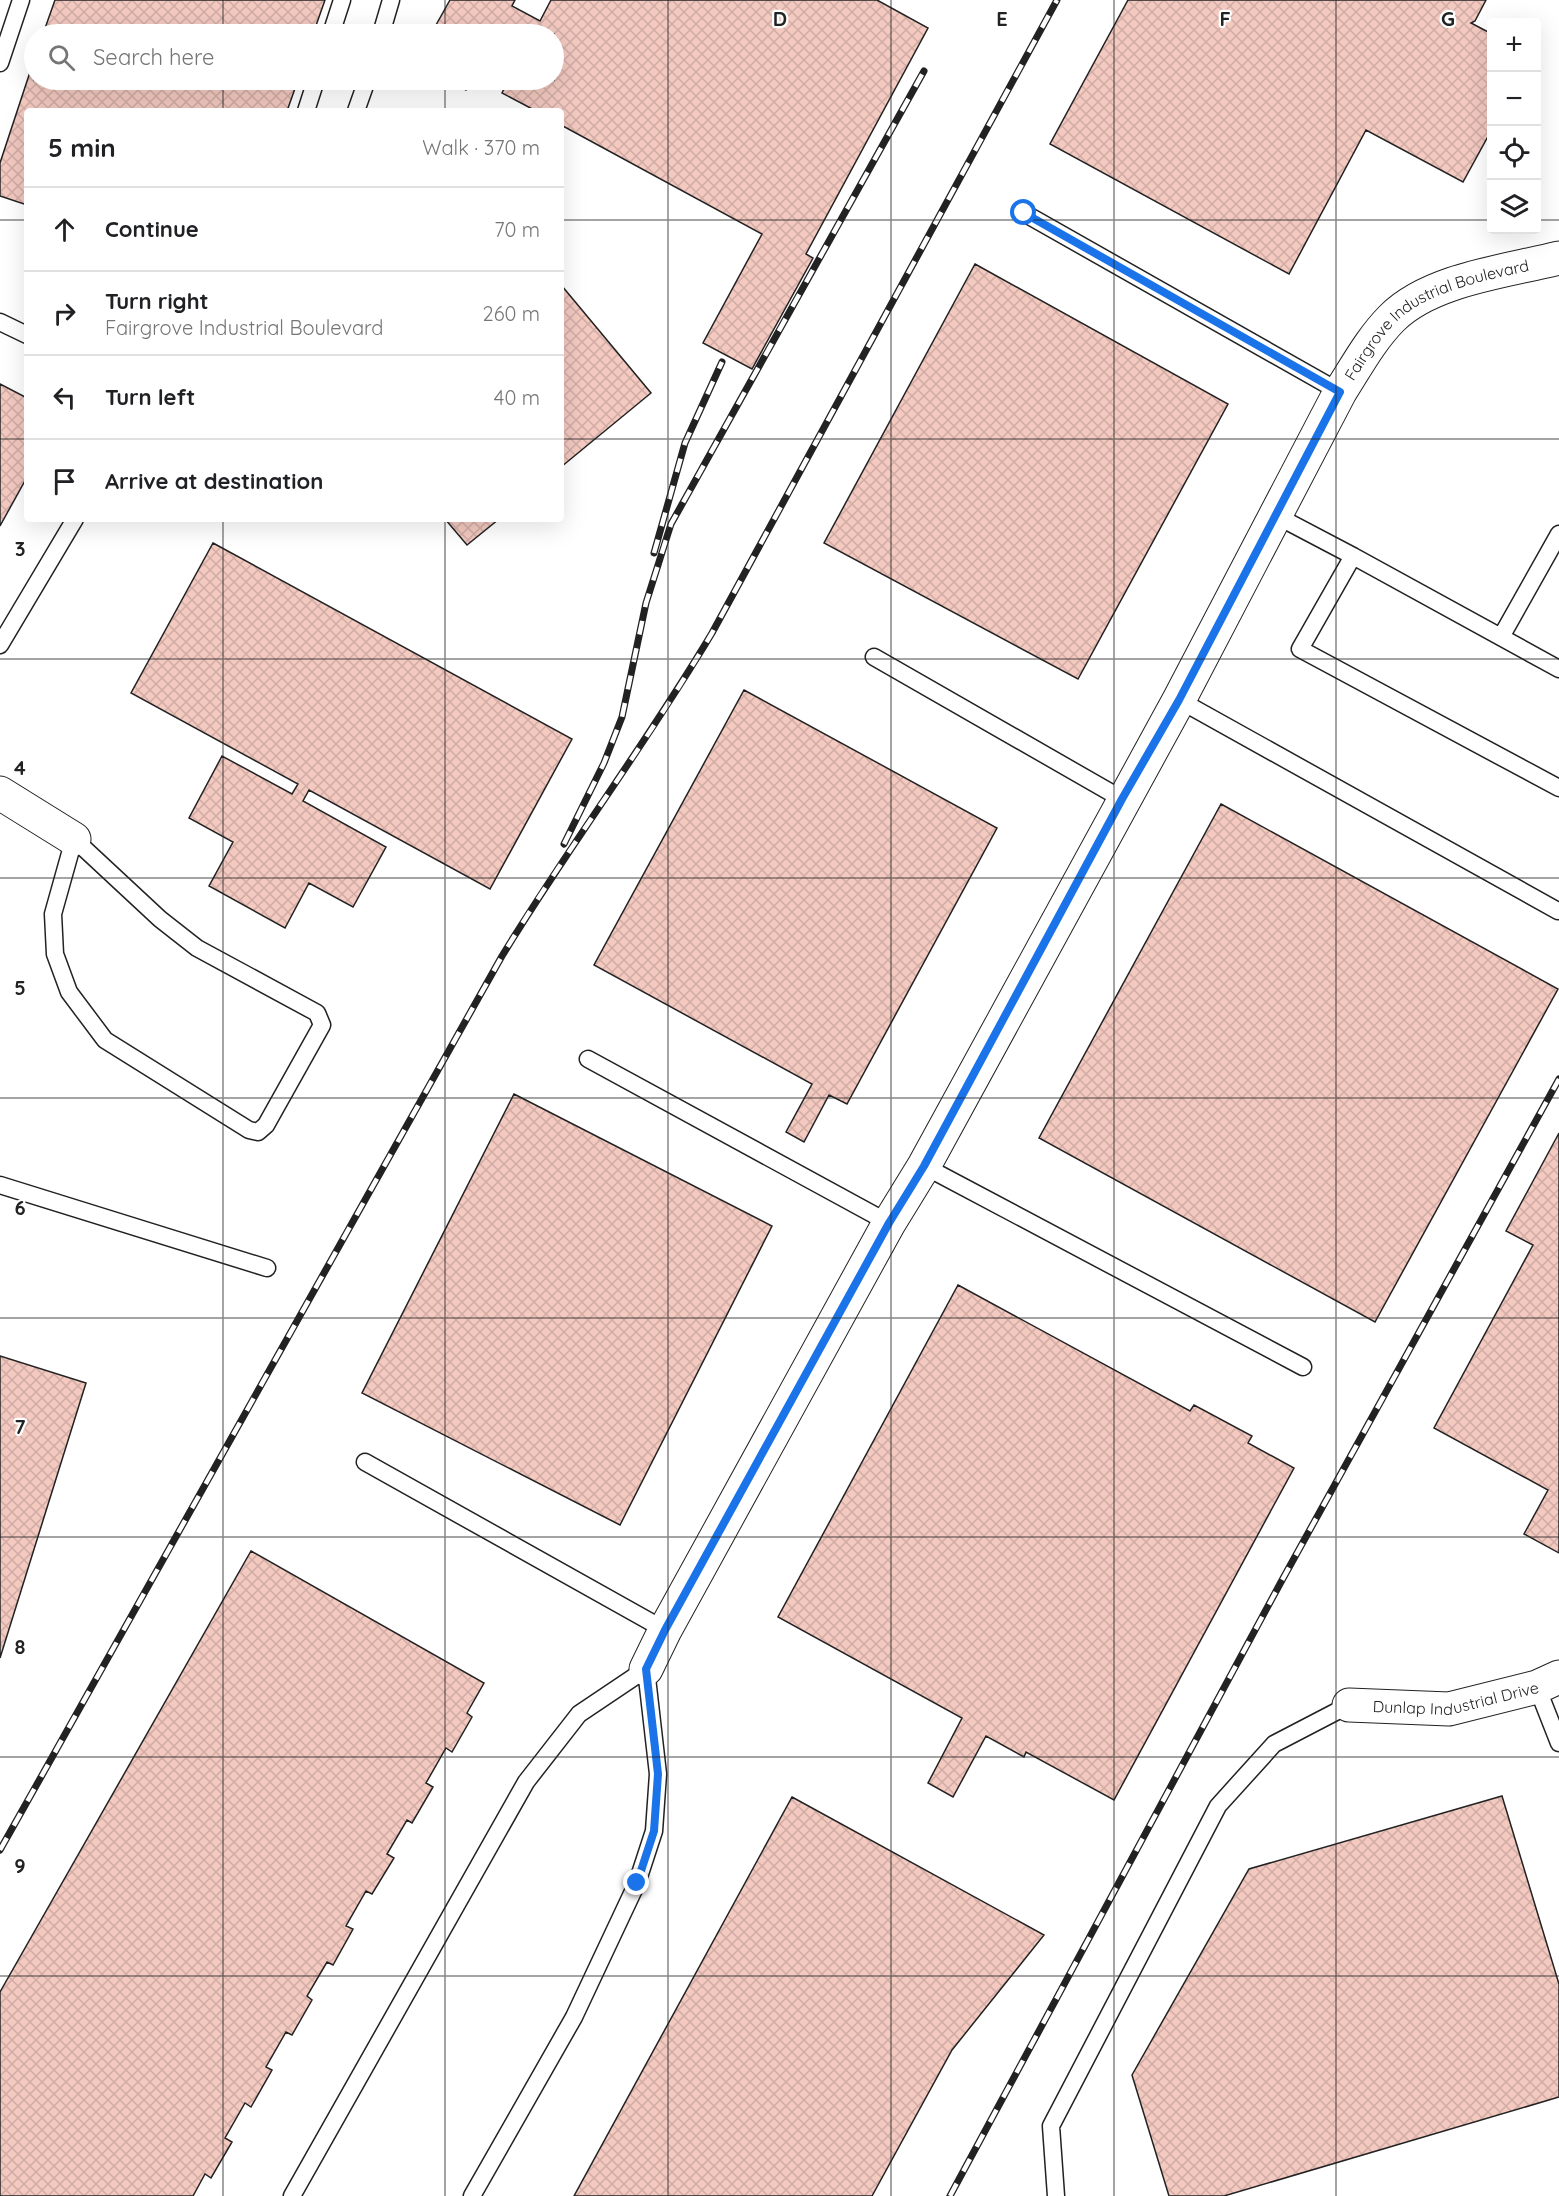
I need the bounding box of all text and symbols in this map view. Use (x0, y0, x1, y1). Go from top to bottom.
text: D (773, 6, 787, 31)
text: E (996, 6, 1008, 31)
text: F (1219, 6, 1231, 31)
text: G (1441, 6, 1455, 31)
map controls (1487, 18, 1541, 234)
button: + (1487, 18, 1541, 72)
search box (24, 24, 564, 90)
icon: search (45, 41, 78, 74)
text: Search here (93, 43, 214, 71)
button: − (1487, 72, 1541, 126)
button: locate (1487, 126, 1541, 180)
text: 5 min (48, 131, 116, 164)
text: Walk · 370 m (422, 135, 540, 160)
button: layers (1487, 180, 1541, 234)
route start (1010, 199, 1036, 225)
icon: ahead (48, 213, 81, 246)
text: Continue (105, 215, 199, 243)
text: 70 m (494, 217, 540, 242)
street label: Fairgrove Industrial Boulevard (1340, 255, 1531, 384)
text: Turn right (105, 287, 209, 315)
icon: right (48, 297, 81, 330)
text: 260 m (483, 301, 540, 326)
text: Fairgrove Industrial Boulevard (105, 315, 383, 340)
icon: left (48, 381, 81, 414)
text: Turn left (105, 383, 195, 411)
text: 40 m (494, 385, 540, 410)
icon: arrive (48, 465, 81, 498)
text: Arrive at destination (105, 467, 323, 495)
text: 3 (15, 536, 25, 561)
text: 4 (14, 755, 26, 780)
text: 5 (14, 975, 26, 1000)
text: 6 (14, 1195, 26, 1220)
text: 7 (15, 1414, 26, 1439)
text: 8 (15, 1634, 26, 1659)
street label: Dunlap Industrial Drive (1372, 1677, 1541, 1719)
text: 9 (14, 1853, 26, 1878)
route end (623, 1869, 649, 1895)

